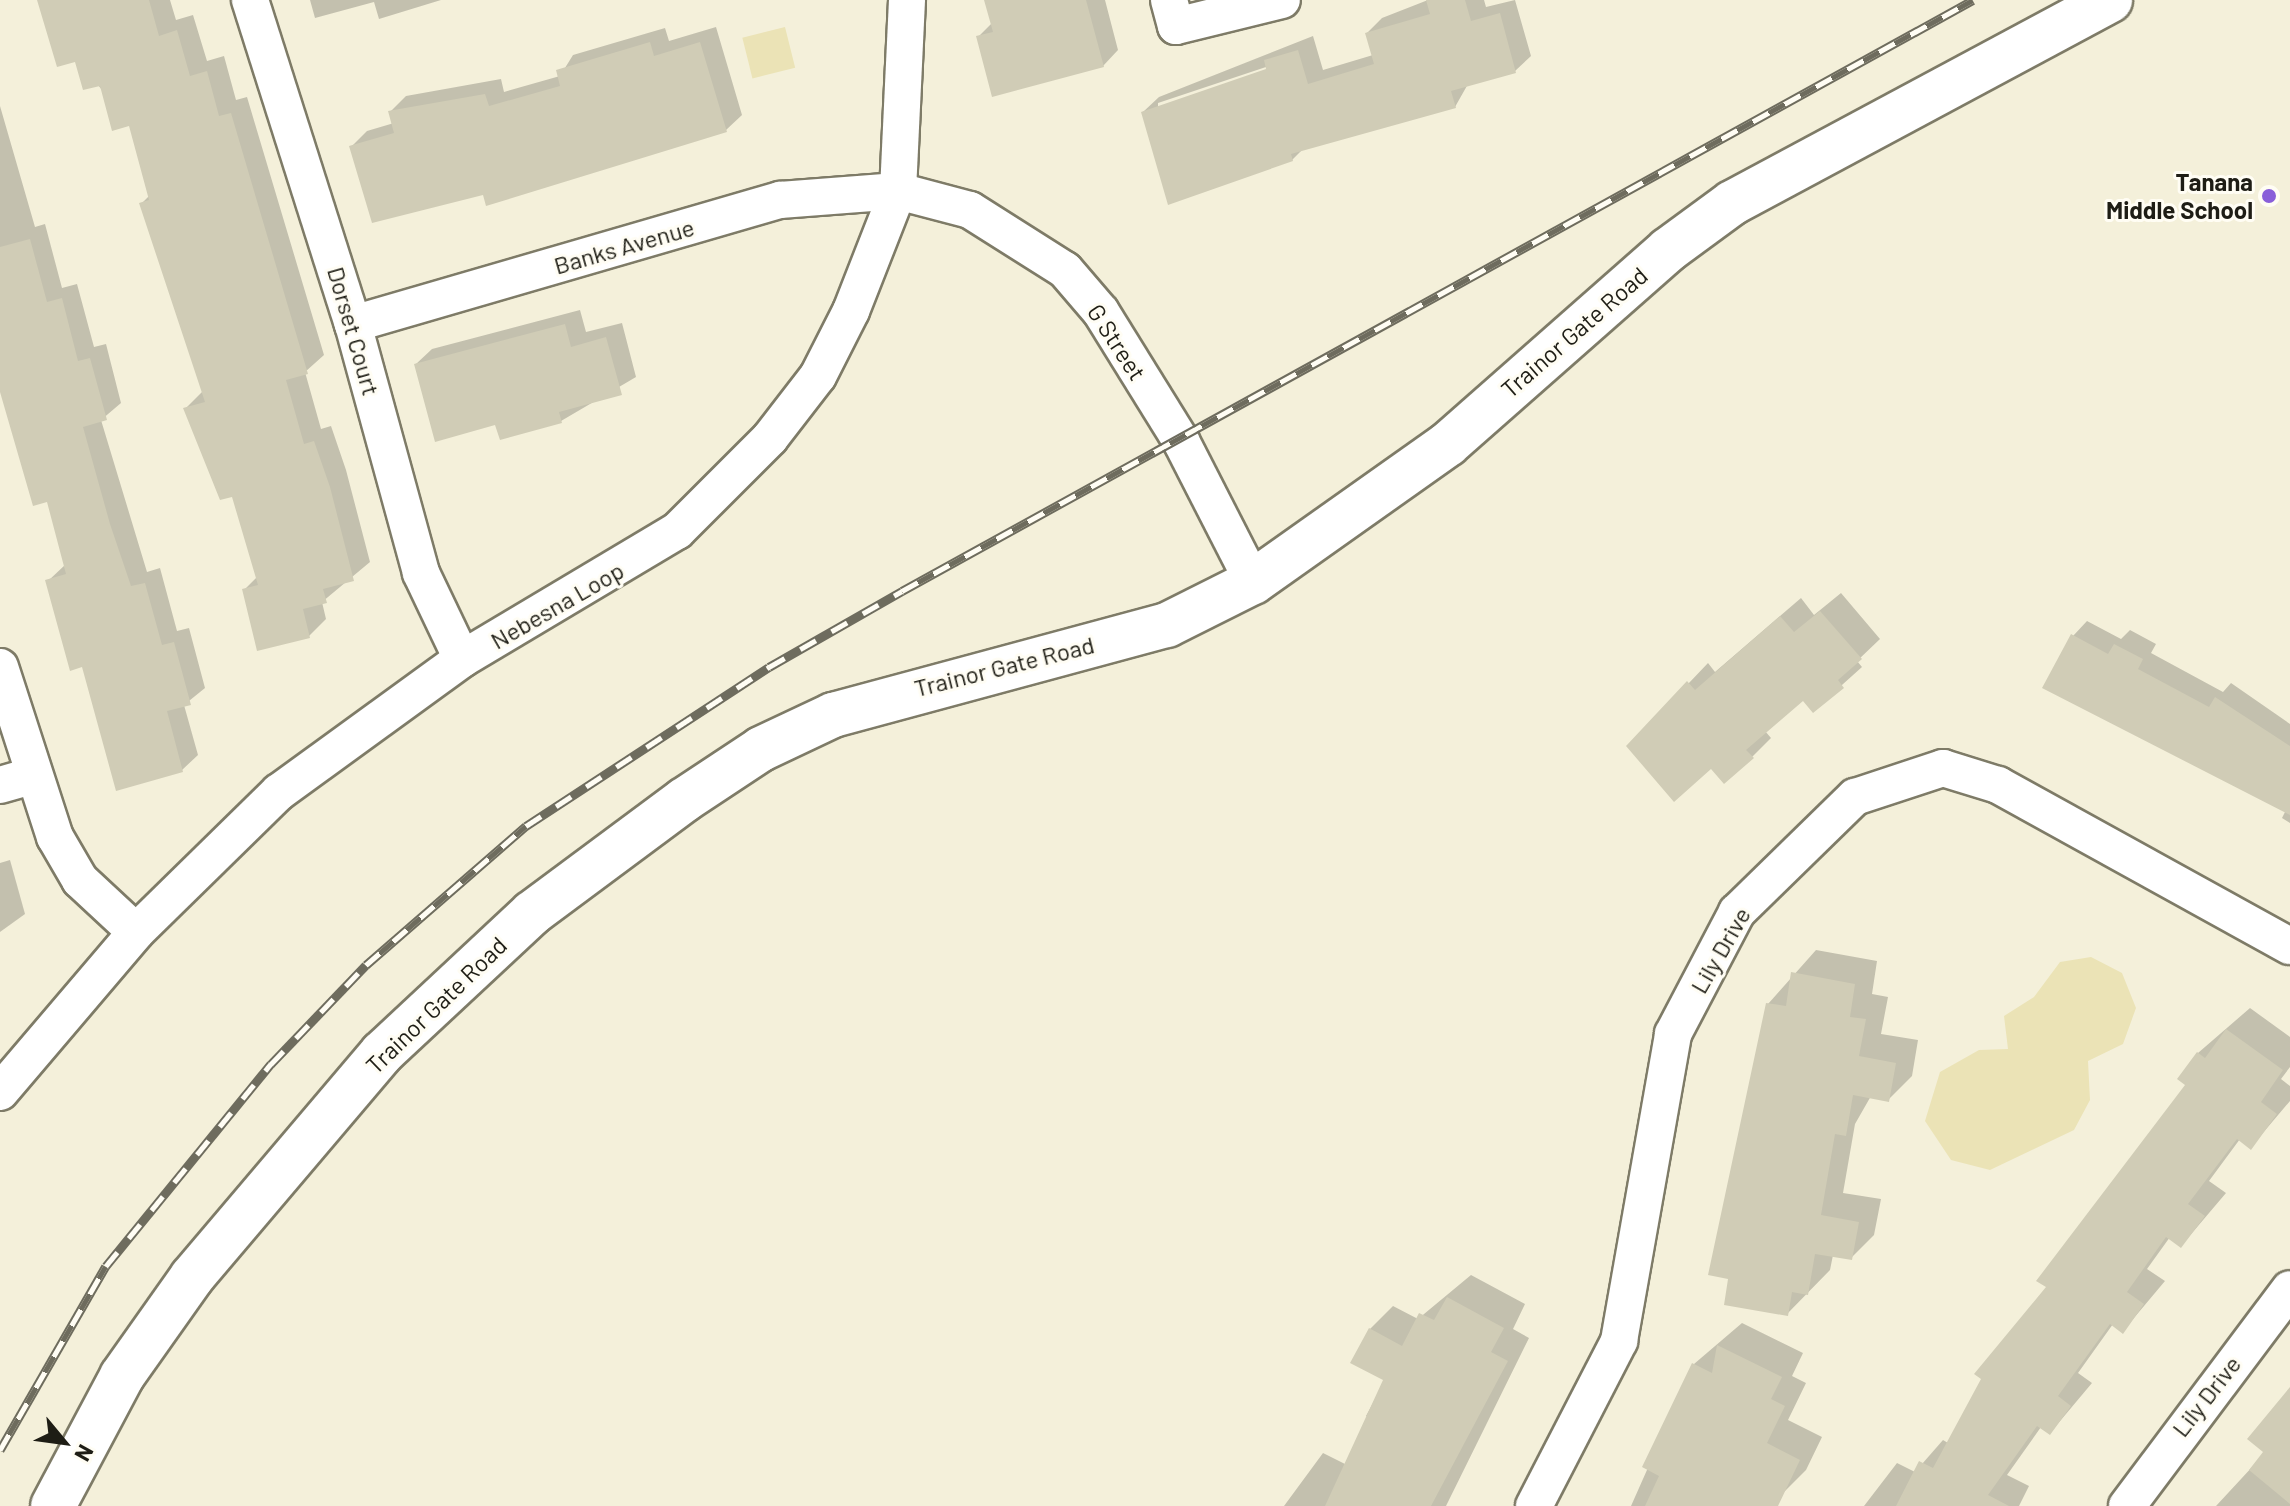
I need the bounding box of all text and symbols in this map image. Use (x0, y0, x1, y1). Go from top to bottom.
place label: Tanana Middle School (2106, 168, 2253, 224)
marker: Tanana Middle School (2260, 187, 2278, 205)
street label: Banks Avenue (551, 212, 697, 280)
street label: Trainor Gate Road (1495, 261, 1653, 403)
street label: Dorset Court (322, 263, 386, 399)
street label: G Street (1082, 299, 1152, 385)
street label: Nebesna Loop (485, 555, 629, 655)
street label: Trainor Gate Road (911, 630, 1097, 702)
street label: Lily Drive (1684, 902, 1756, 998)
street label: Trainor Gate Road (360, 931, 512, 1079)
street label: Lily Drive (2166, 1350, 2246, 1442)
north arrow (24, 1402, 104, 1482)
text: N (70, 1441, 100, 1466)

